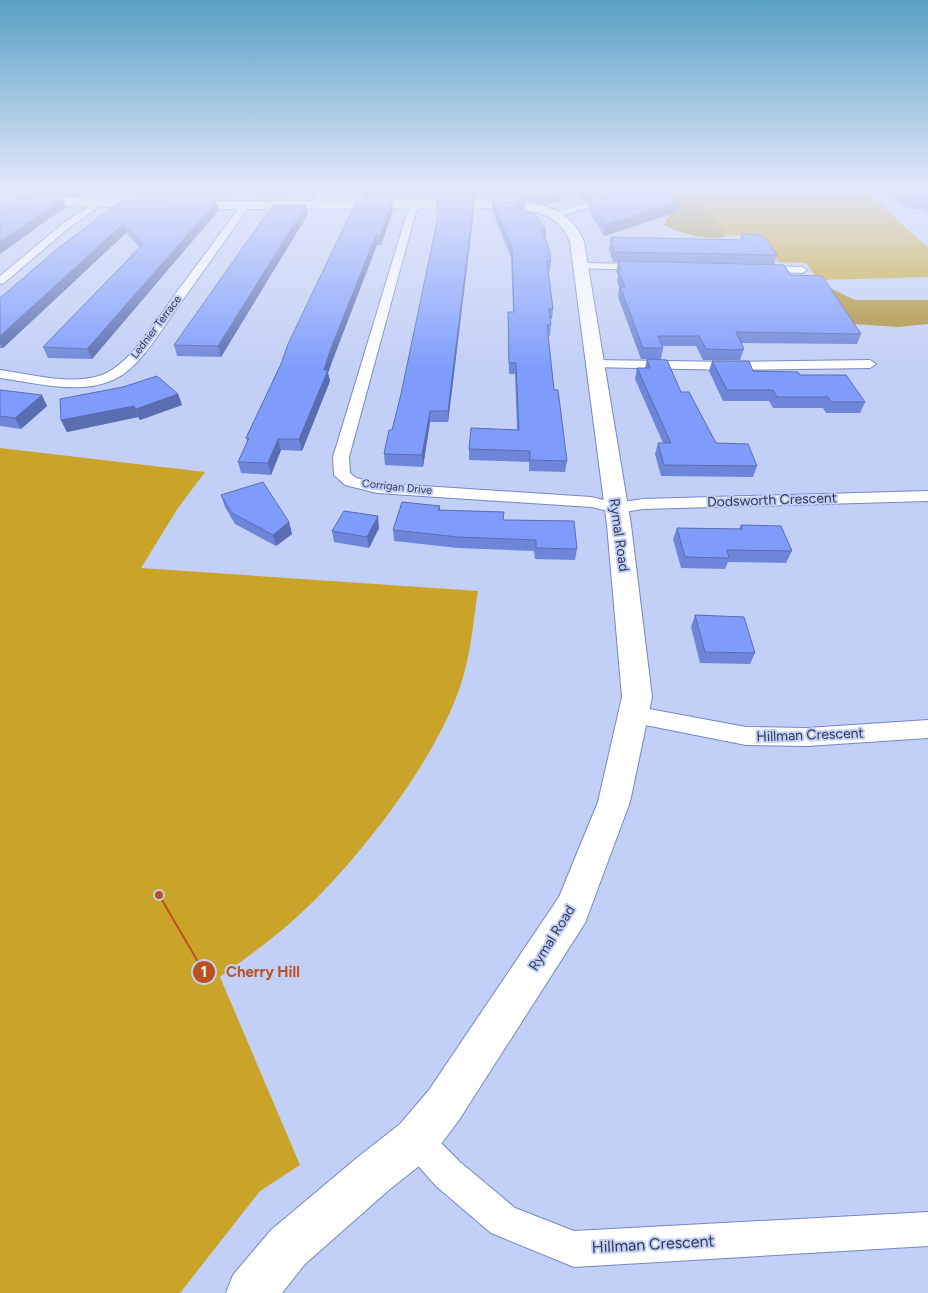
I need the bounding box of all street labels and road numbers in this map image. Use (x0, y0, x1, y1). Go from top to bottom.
street label: Lednier Terrace (128, 293, 184, 361)
street label: Corrigan Drive (361, 477, 433, 497)
street label: Dodsworth Crescent (707, 489, 837, 511)
street label: Rymal Road (605, 497, 633, 573)
street label: Hillman Crescent (756, 725, 864, 745)
street label: Rymal Road (525, 902, 579, 974)
street label: Hillman Crescent (591, 1231, 715, 1257)

